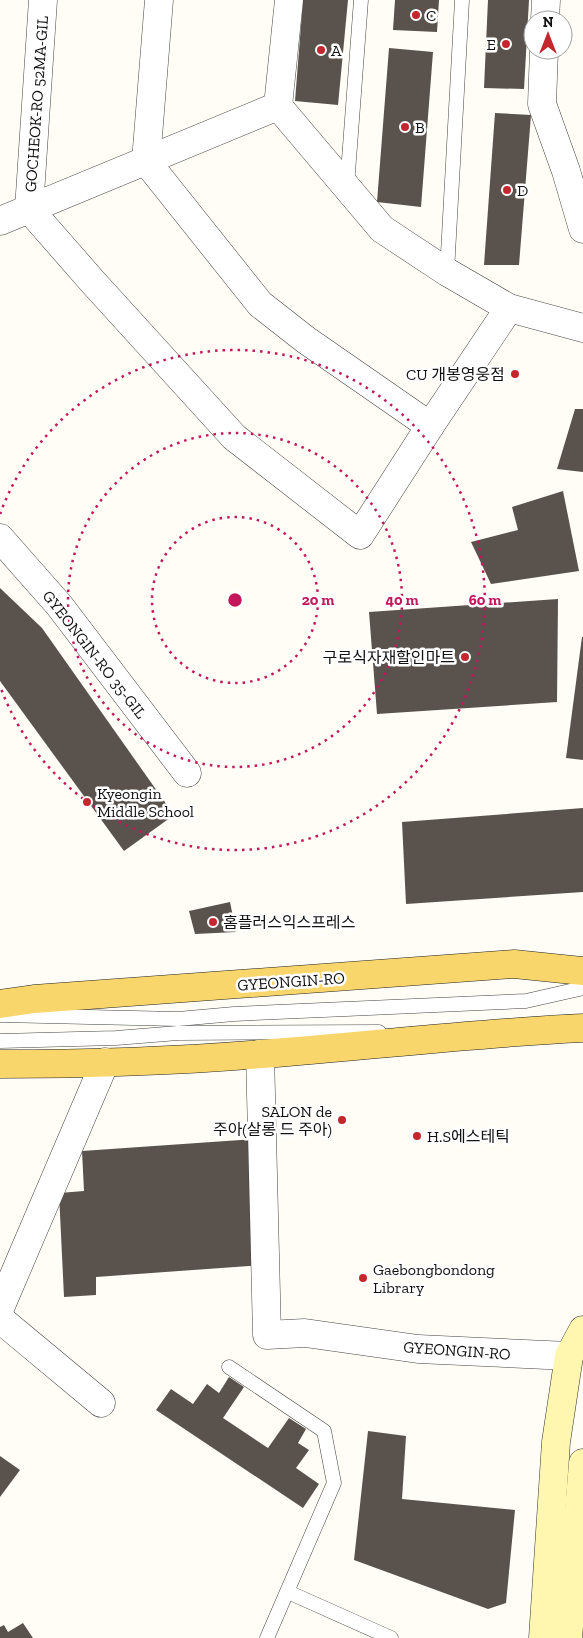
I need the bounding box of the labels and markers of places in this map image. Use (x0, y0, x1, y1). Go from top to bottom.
place label: C (426, 6, 436, 25)
marker: C (410, 9, 422, 21)
place label: E (487, 35, 496, 54)
marker: E (500, 38, 512, 50)
place label: A (331, 41, 342, 60)
marker: A (315, 44, 327, 56)
place label: B (415, 118, 425, 137)
marker: B (399, 121, 411, 133)
place label: D (517, 181, 528, 200)
marker: D (501, 184, 513, 196)
place label: CU 개봉영웅점 (406, 365, 505, 384)
marker: CU 개봉영웅점 (509, 368, 521, 380)
centre of rings (226, 591, 244, 609)
place label: 구로식자재할인마트 (323, 648, 455, 667)
marker: 구로식자재할인마트 (459, 651, 471, 663)
place label: Kyeongin Middle School (97, 784, 194, 821)
marker: Kyeongin Middle School (81, 796, 93, 808)
place label: 홈플러스익스프레스 (223, 913, 355, 932)
marker: 홈플러스익스프레스 (207, 916, 219, 928)
place label: SALON de 주아(살롱 드 주아) (213, 1102, 332, 1139)
marker: SALON de 주아(살롱 드 주아) (336, 1114, 348, 1126)
place label: H.S에스테틱 (427, 1127, 510, 1146)
marker: H.S에스테틱 (411, 1130, 423, 1142)
place label: Gaebongbondong Library (373, 1260, 495, 1297)
marker: Gaebongbondong Library (357, 1272, 369, 1284)

